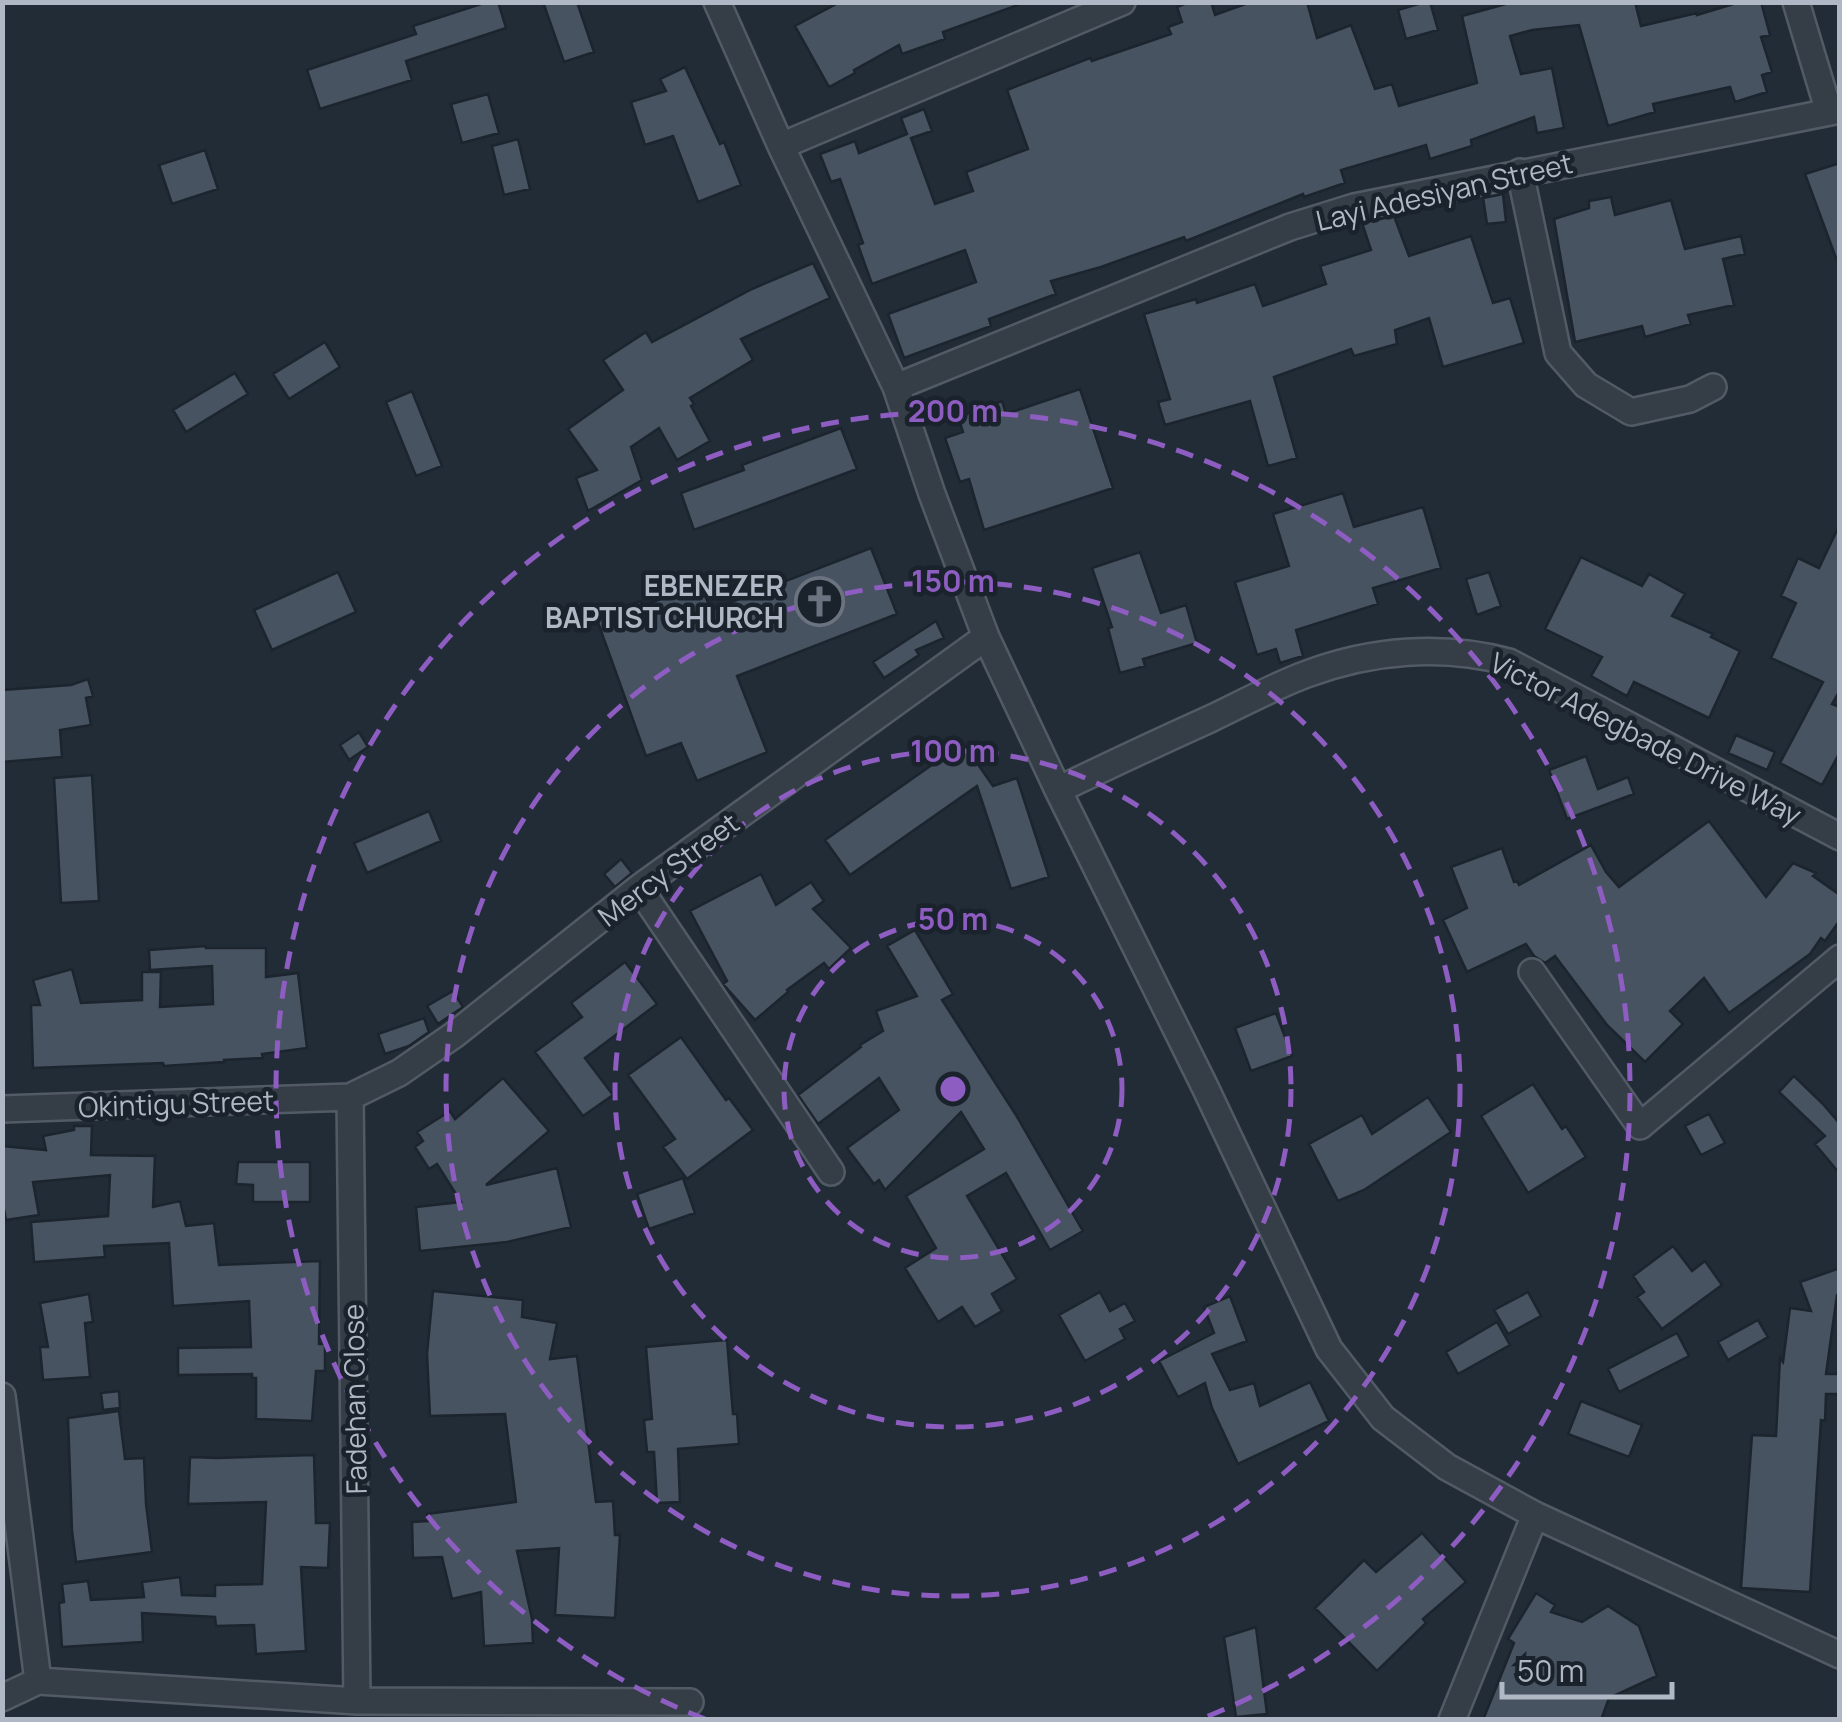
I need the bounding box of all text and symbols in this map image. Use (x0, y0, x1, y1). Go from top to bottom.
street label: Layi Adesiyan Street (1312, 143, 1576, 239)
text: 200 m (908, 390, 998, 431)
text: 150 m (911, 560, 995, 601)
place label: EBENEZER BAPTIST CHURCH (545, 566, 784, 636)
church icon: EBENEZER BAPTIST CHURCH (793, 575, 845, 627)
street label: Victor Adegbade Drive Way (1484, 643, 1808, 833)
text: 100 m (910, 730, 996, 771)
street label: Mercy Street (590, 803, 746, 935)
text: 50 m (918, 898, 988, 939)
centre of rings (935, 1071, 971, 1107)
street label: Okintigu Street (77, 1081, 275, 1125)
street label: Fadehan Close (333, 1303, 375, 1495)
scale bar (1502, 1637, 1672, 1699)
text: 50 m (1517, 1650, 1584, 1691)

